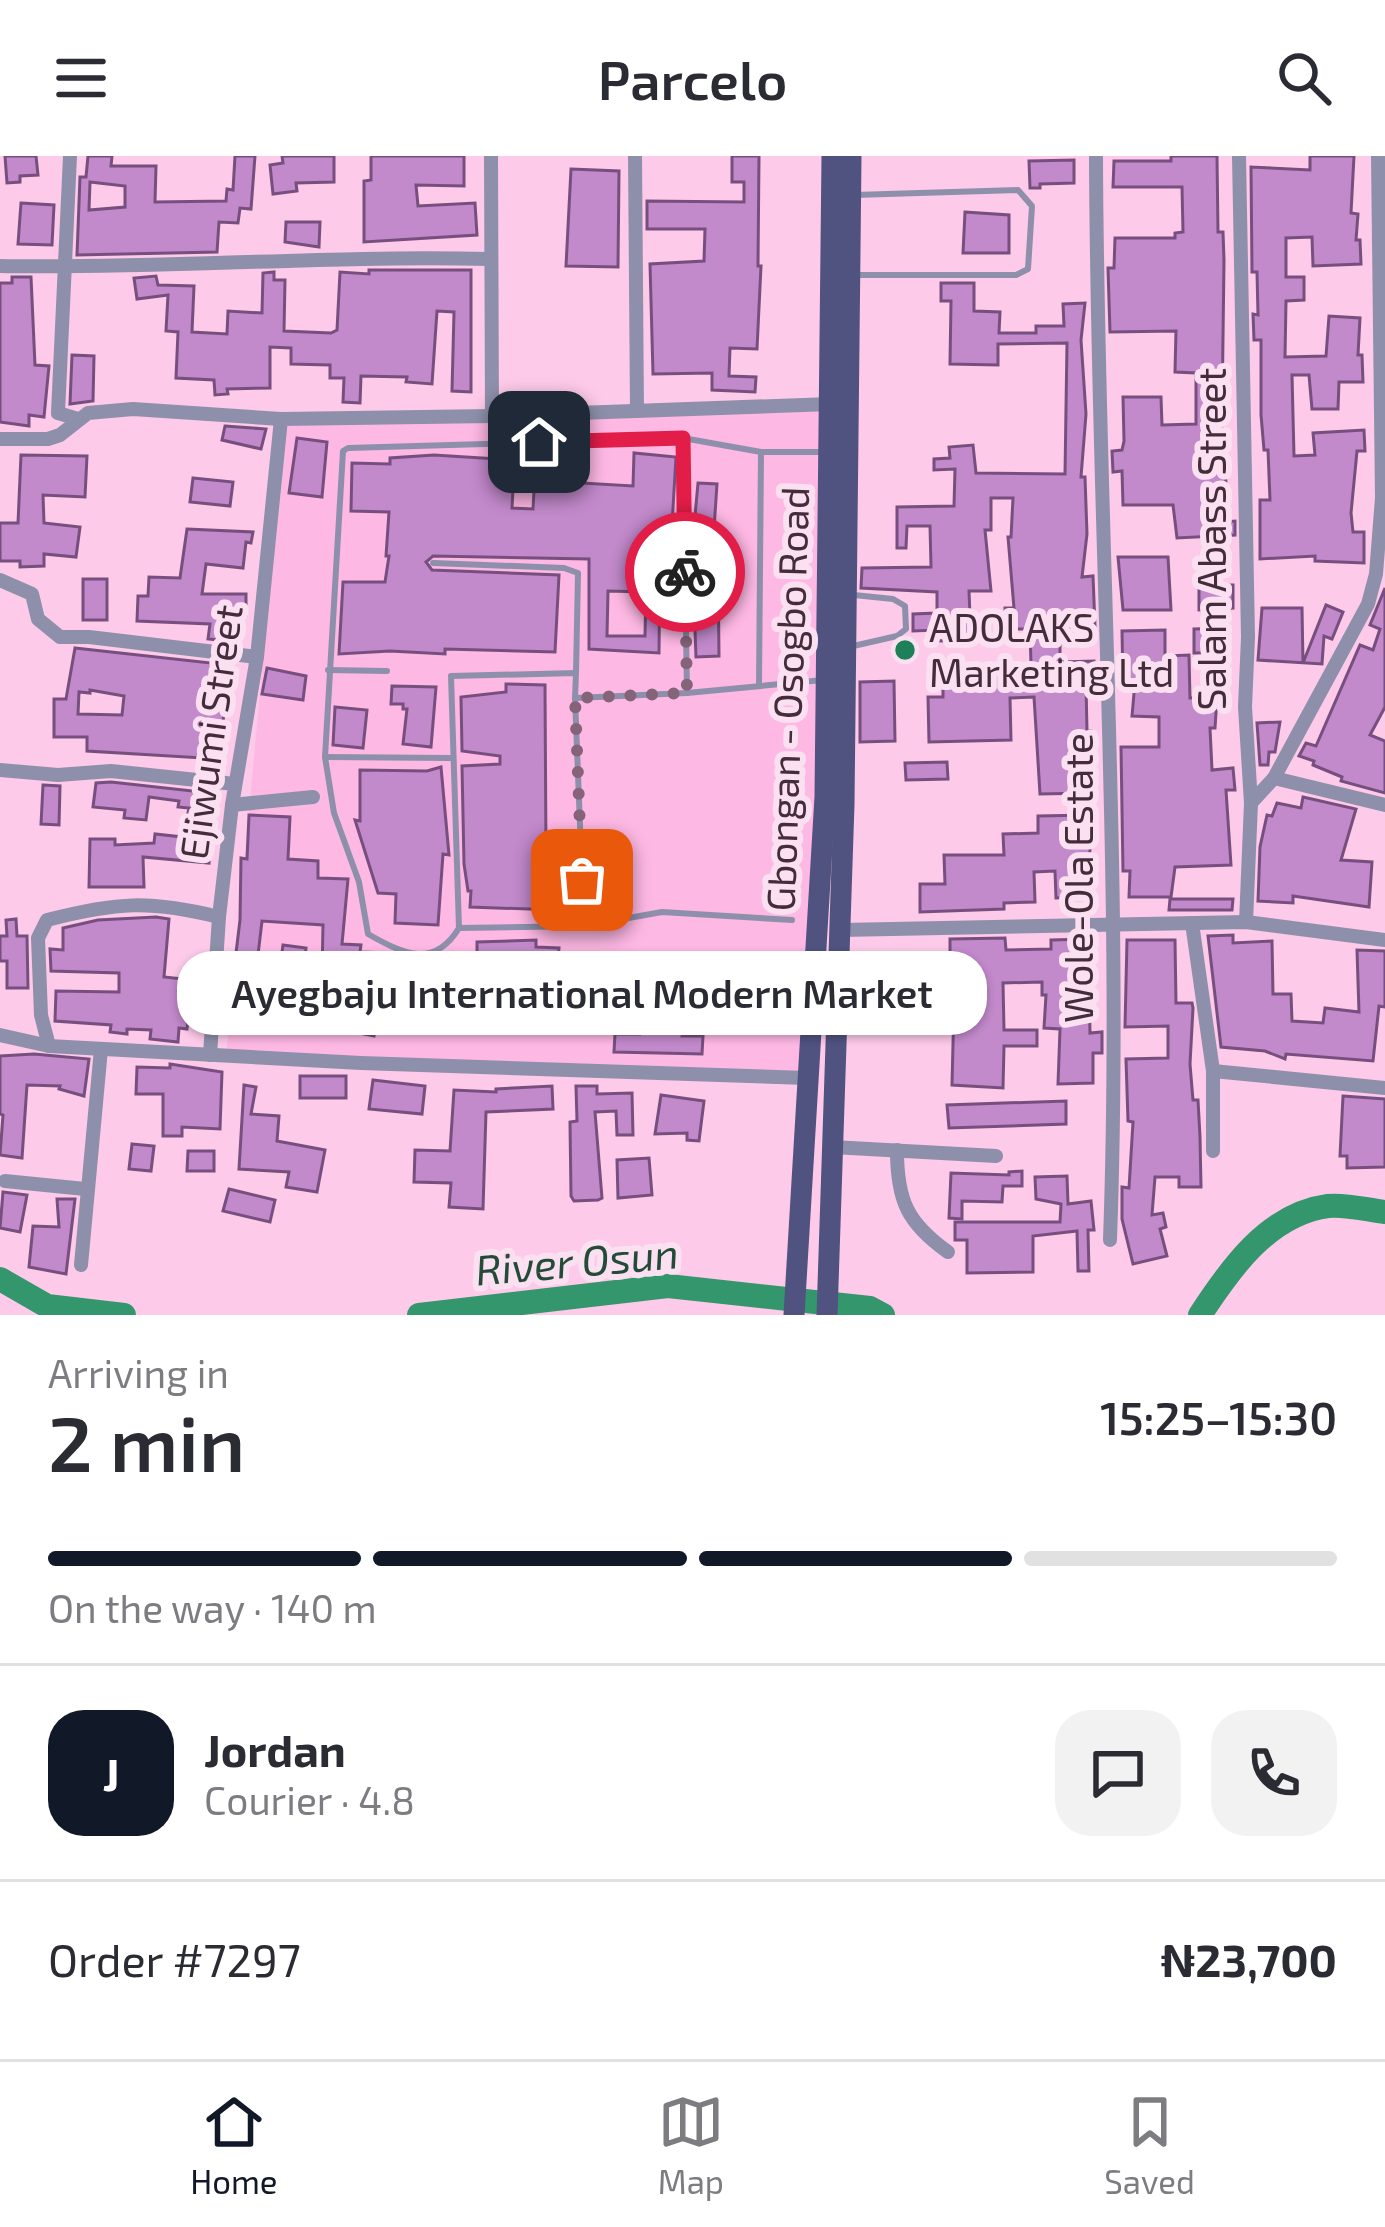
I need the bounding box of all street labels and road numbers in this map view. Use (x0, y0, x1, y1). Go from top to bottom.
street label: Salam Abass Street (1187, 368, 1234, 710)
street label: Gbongan - Osogbo Road (756, 486, 817, 912)
street label: Ejiwumi Street (168, 601, 251, 862)
street label: Wole-Ola Estate (1054, 733, 1101, 1023)

